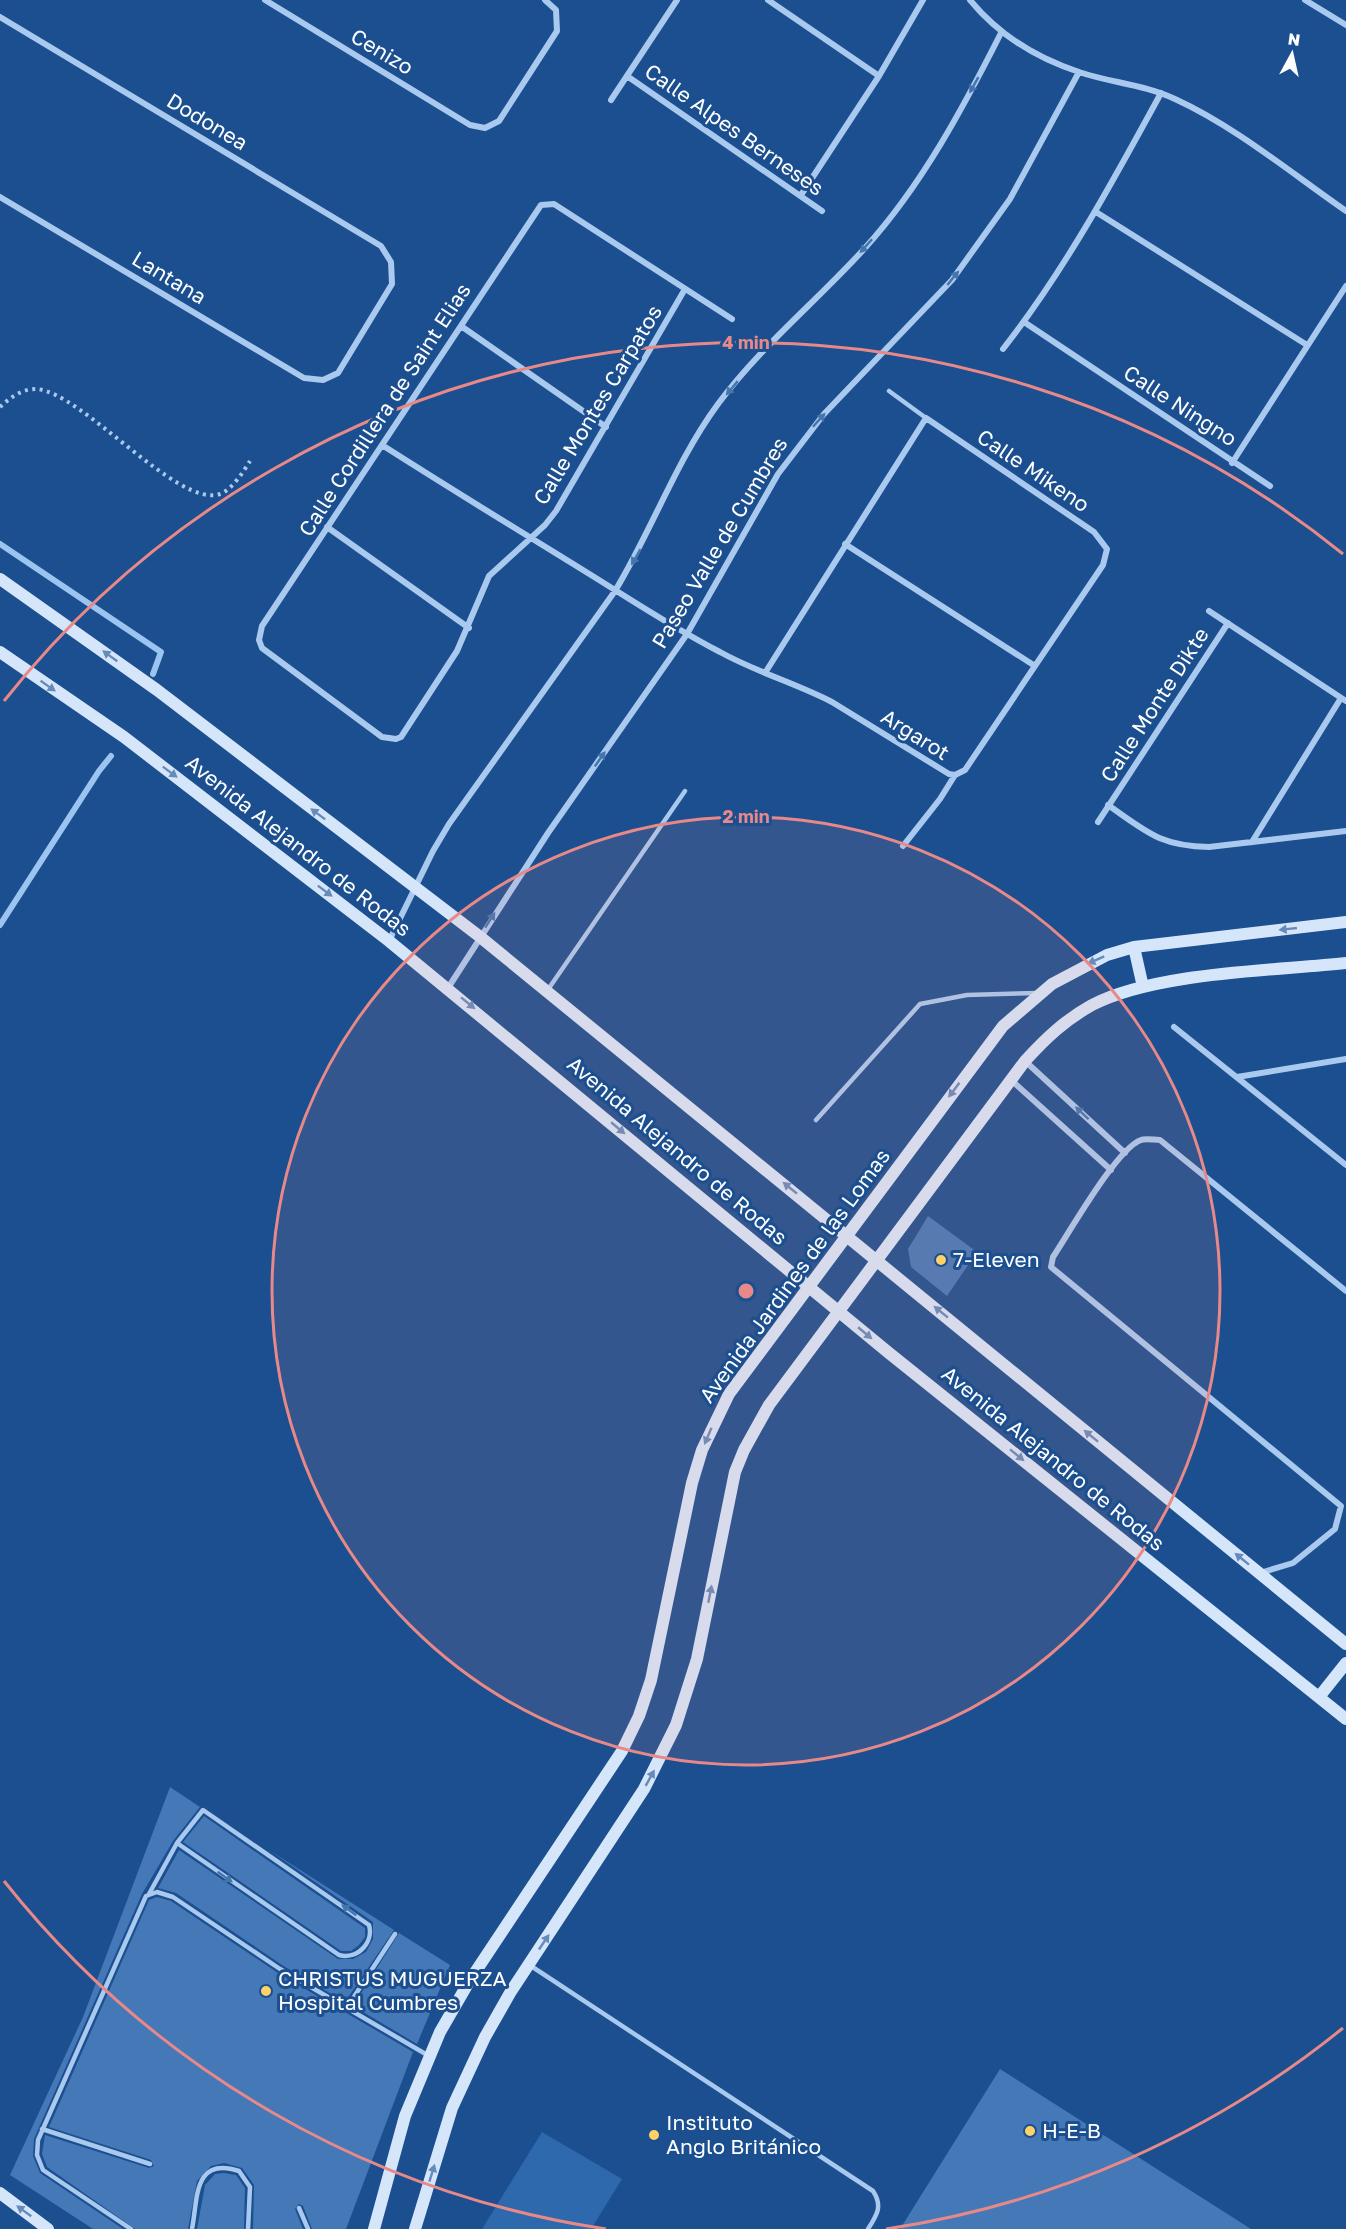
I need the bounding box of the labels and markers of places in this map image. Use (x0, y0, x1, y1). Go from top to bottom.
place label: 7-Eleven (953, 1246, 1040, 1272)
marker: 7-Eleven (934, 1253, 948, 1267)
centre of rings (736, 1281, 756, 1301)
place label: CHRISTUS MUGUERZA Hospital Cumbres (278, 1965, 507, 2015)
marker: CHRISTUS MUGUERZA Hospital Cumbres (259, 1984, 273, 1998)
place label: Instituto Anglo Británico (666, 2109, 821, 2159)
place label: H-E-B (1042, 2117, 1101, 2143)
marker: H-E-B (1023, 2124, 1037, 2138)
marker: Instituto Anglo Británico (647, 2128, 661, 2142)

